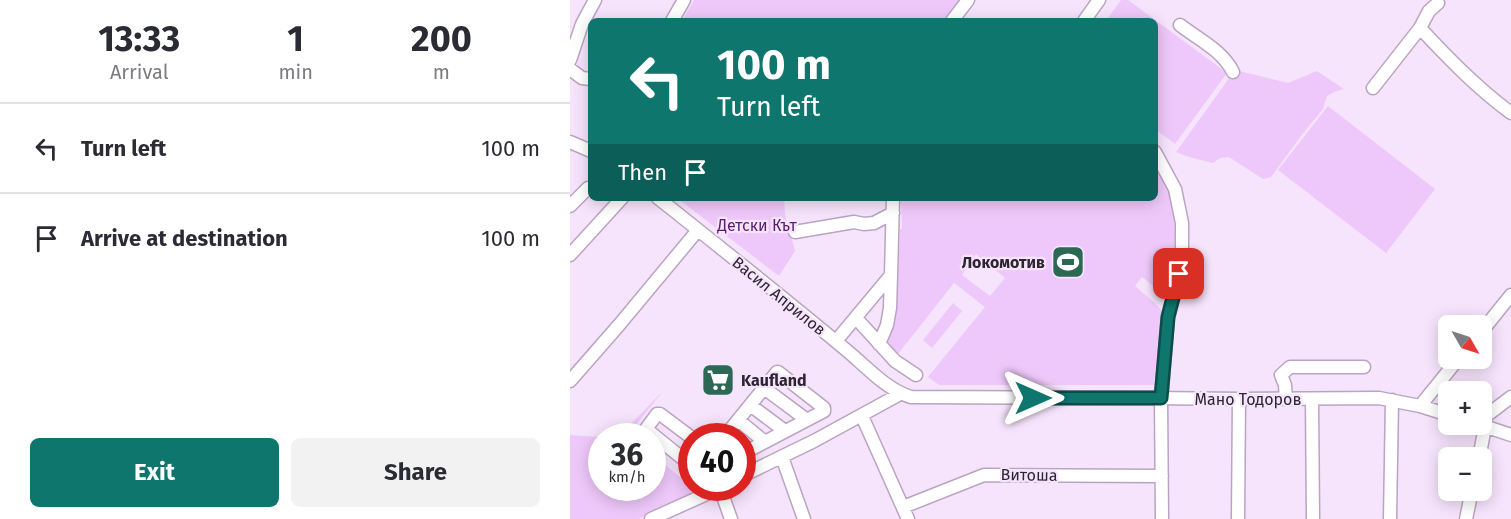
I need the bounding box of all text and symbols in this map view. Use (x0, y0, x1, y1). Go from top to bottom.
text: 13:33 (98, 17, 180, 61)
text: 1 (287, 17, 304, 61)
text: 200 (411, 17, 472, 61)
text: 100 m (717, 40, 831, 90)
icon: left (618, 42, 696, 120)
text: Arrival (110, 60, 169, 84)
text: min (278, 60, 313, 84)
text: m (433, 60, 450, 84)
text: Turn left (717, 91, 820, 123)
icon: left (30, 132, 63, 165)
text: Turn left (81, 135, 166, 162)
text: 100 m (481, 135, 540, 162)
icon: arrive (679, 156, 712, 189)
text: Then (618, 159, 667, 186)
park label: Детски Кът (716, 216, 798, 235)
icon: arrive (30, 222, 63, 255)
text: Arrive at destination (81, 225, 288, 252)
text: 100 m (481, 225, 540, 252)
sports icon: Локомотив (1050, 244, 1086, 280)
pin (1153, 248, 1204, 299)
street label: Васил Априлов (729, 253, 829, 339)
place label: Локомотив (962, 253, 1045, 272)
icon: arrive (1162, 257, 1195, 290)
north arrow (1438, 315, 1492, 369)
map controls (1438, 315, 1492, 501)
supermarket icon: Kaufland (700, 362, 736, 398)
position arrow (1001, 366, 1065, 430)
place label: Kaufland (741, 371, 807, 390)
button: + (1438, 381, 1492, 435)
street label: Мано Тодоров (1195, 390, 1301, 409)
speed limit sign: 40 (678, 423, 756, 501)
text: 36 (611, 437, 643, 473)
button: Exit (30, 438, 279, 507)
button: Share (291, 438, 540, 507)
button: − (1438, 447, 1492, 501)
street label: Витоша (1000, 465, 1058, 485)
text: km/h (608, 468, 646, 486)

